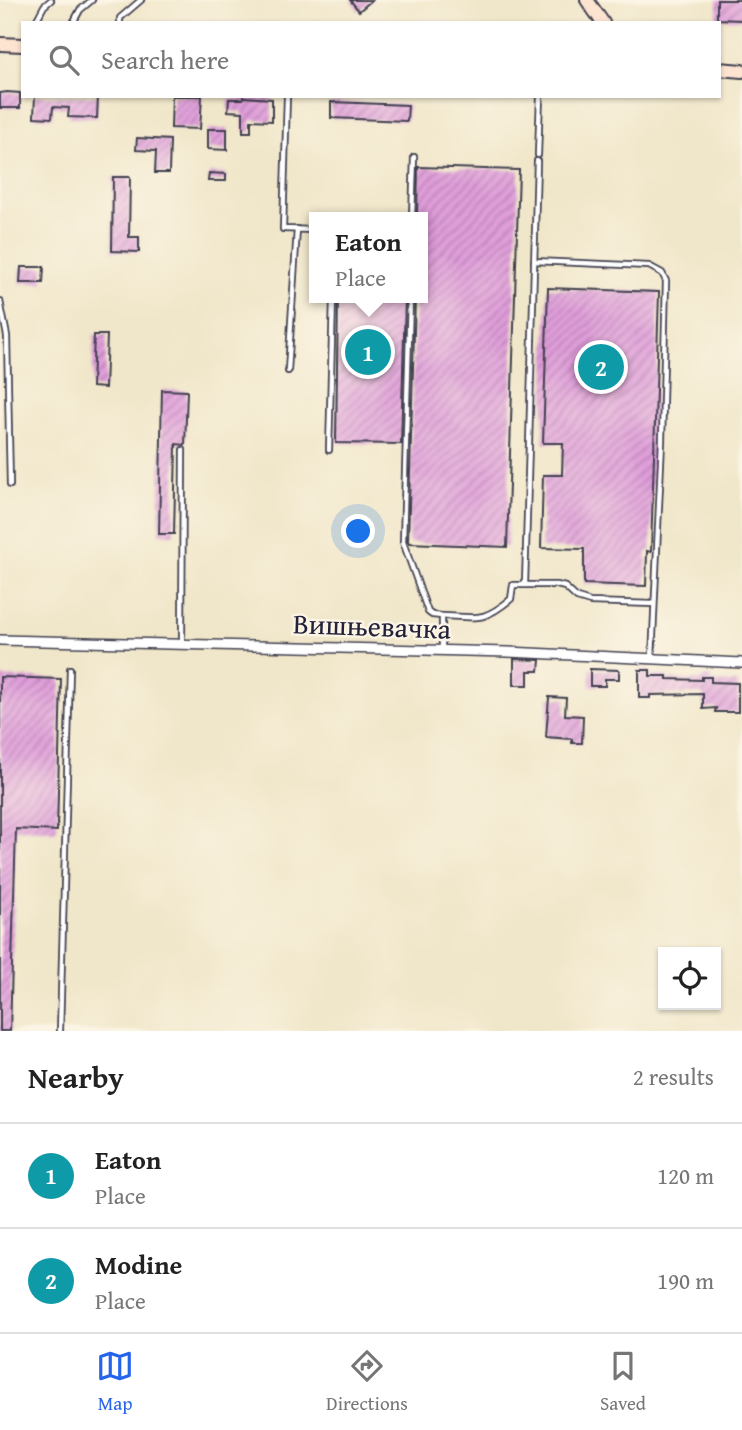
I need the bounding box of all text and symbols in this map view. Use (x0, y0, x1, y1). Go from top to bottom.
search box (21, 21, 721, 98)
text: Search here (101, 40, 229, 79)
icon: search (45, 41, 83, 79)
popup (309, 212, 428, 303)
text: Eaton (335, 222, 402, 261)
text: Place (335, 261, 386, 294)
pin: 1 (345, 326, 391, 378)
pin: 2 (578, 341, 624, 393)
your location (341, 514, 375, 548)
street label: Вишњевачка (292, 602, 452, 649)
map controls (658, 947, 721, 1010)
button: locate (658, 947, 721, 1010)
text: Nearby (28, 1055, 124, 1099)
text: 2 results (633, 1060, 714, 1093)
text: Eaton (95, 1140, 161, 1179)
text: 1 (45, 1159, 57, 1192)
text: 120 m (657, 1159, 714, 1192)
text: Place (95, 1179, 146, 1212)
text: Modine (95, 1245, 182, 1284)
text: 2 (45, 1264, 57, 1297)
text: 190 m (657, 1264, 714, 1297)
text: Place (95, 1284, 146, 1317)
tab: Map (96, 1347, 134, 1417)
tab: Directions (326, 1347, 408, 1417)
tab: Saved (600, 1347, 646, 1417)

